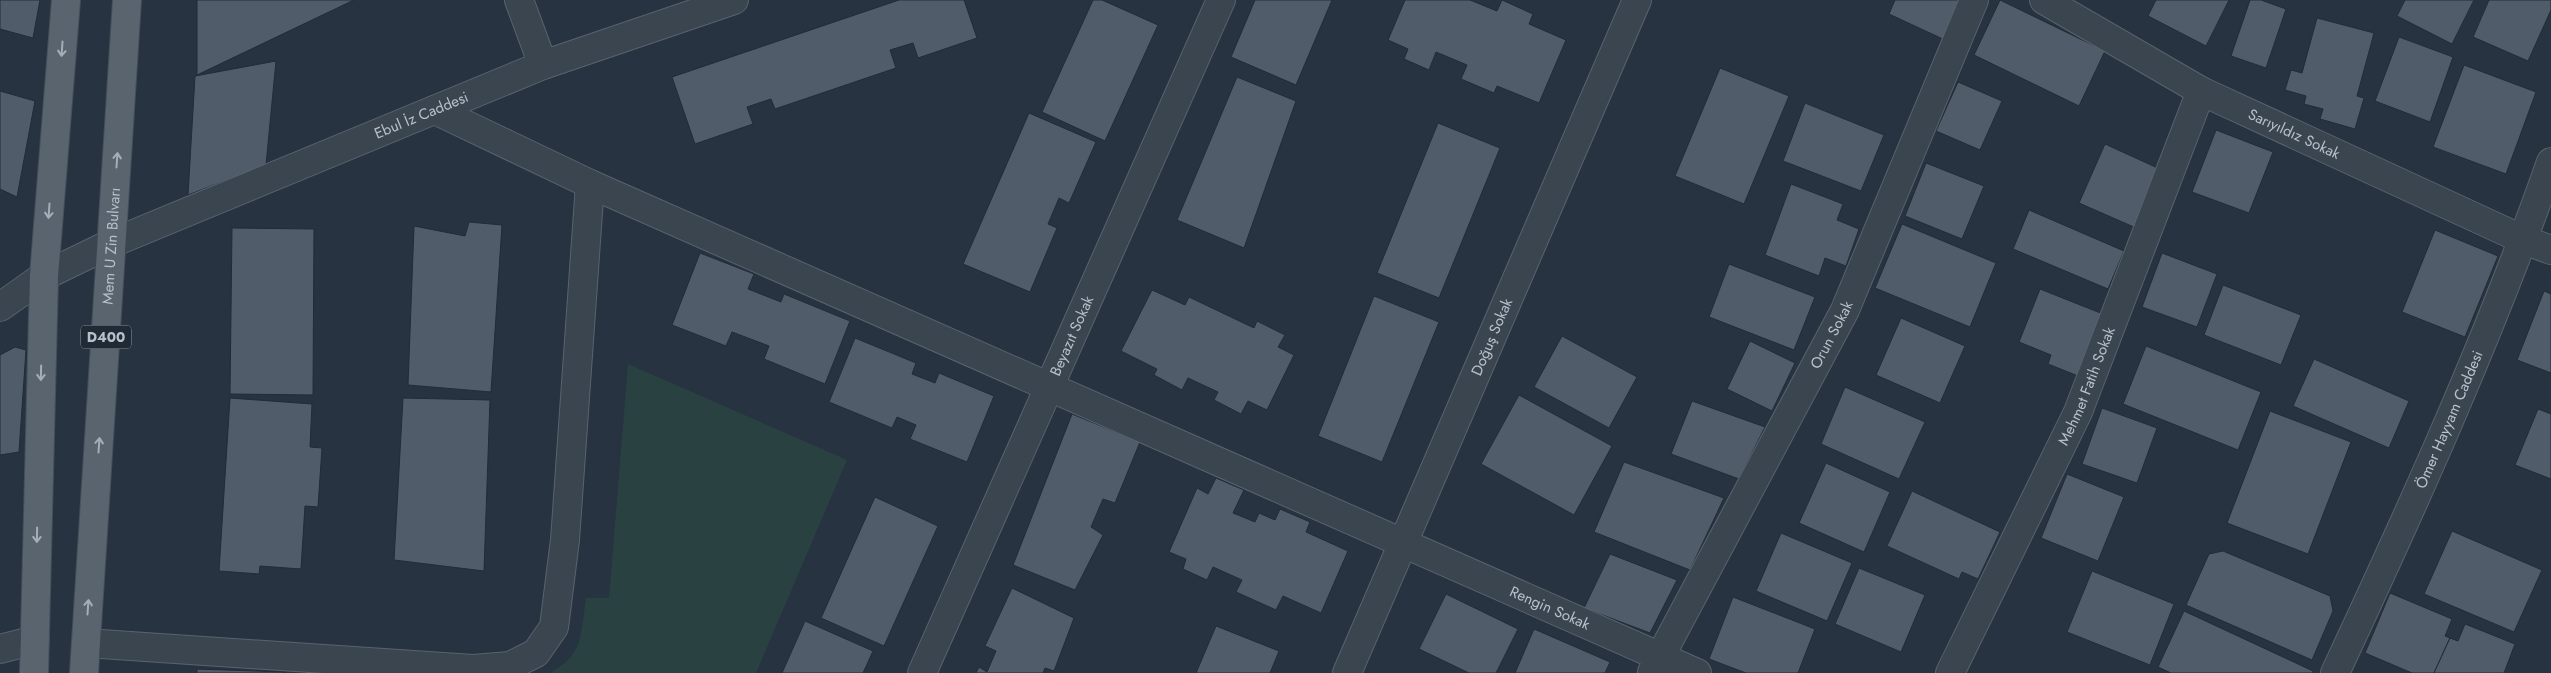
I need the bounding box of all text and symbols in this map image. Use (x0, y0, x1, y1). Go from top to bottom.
one-way arrow (57, 40, 66, 56)
street label: Ebul İz Caddesi (371, 86, 472, 145)
street label: Sarıyıldız Sokak (2244, 103, 2344, 165)
one-way arrow (113, 153, 122, 169)
street label: Mem U Zin Bulvarı (97, 187, 126, 305)
one-way arrow (44, 202, 54, 218)
street label: Beyazıt Sokak (1044, 292, 1099, 379)
street label: Doğuş Sokak (1465, 294, 1518, 379)
street label: Orun Sokak (1805, 297, 1859, 373)
street label: Mehmet Fatih Sokak (2052, 323, 2121, 449)
road number: D400 (81, 326, 131, 348)
street label: Ömer Hayyam Caddesi (2410, 347, 2489, 492)
one-way arrow (37, 365, 46, 381)
one-way arrow (94, 437, 103, 453)
one-way arrow (32, 527, 42, 543)
street label: Rengin Sokak (1506, 581, 1594, 636)
one-way arrow (83, 599, 92, 615)

